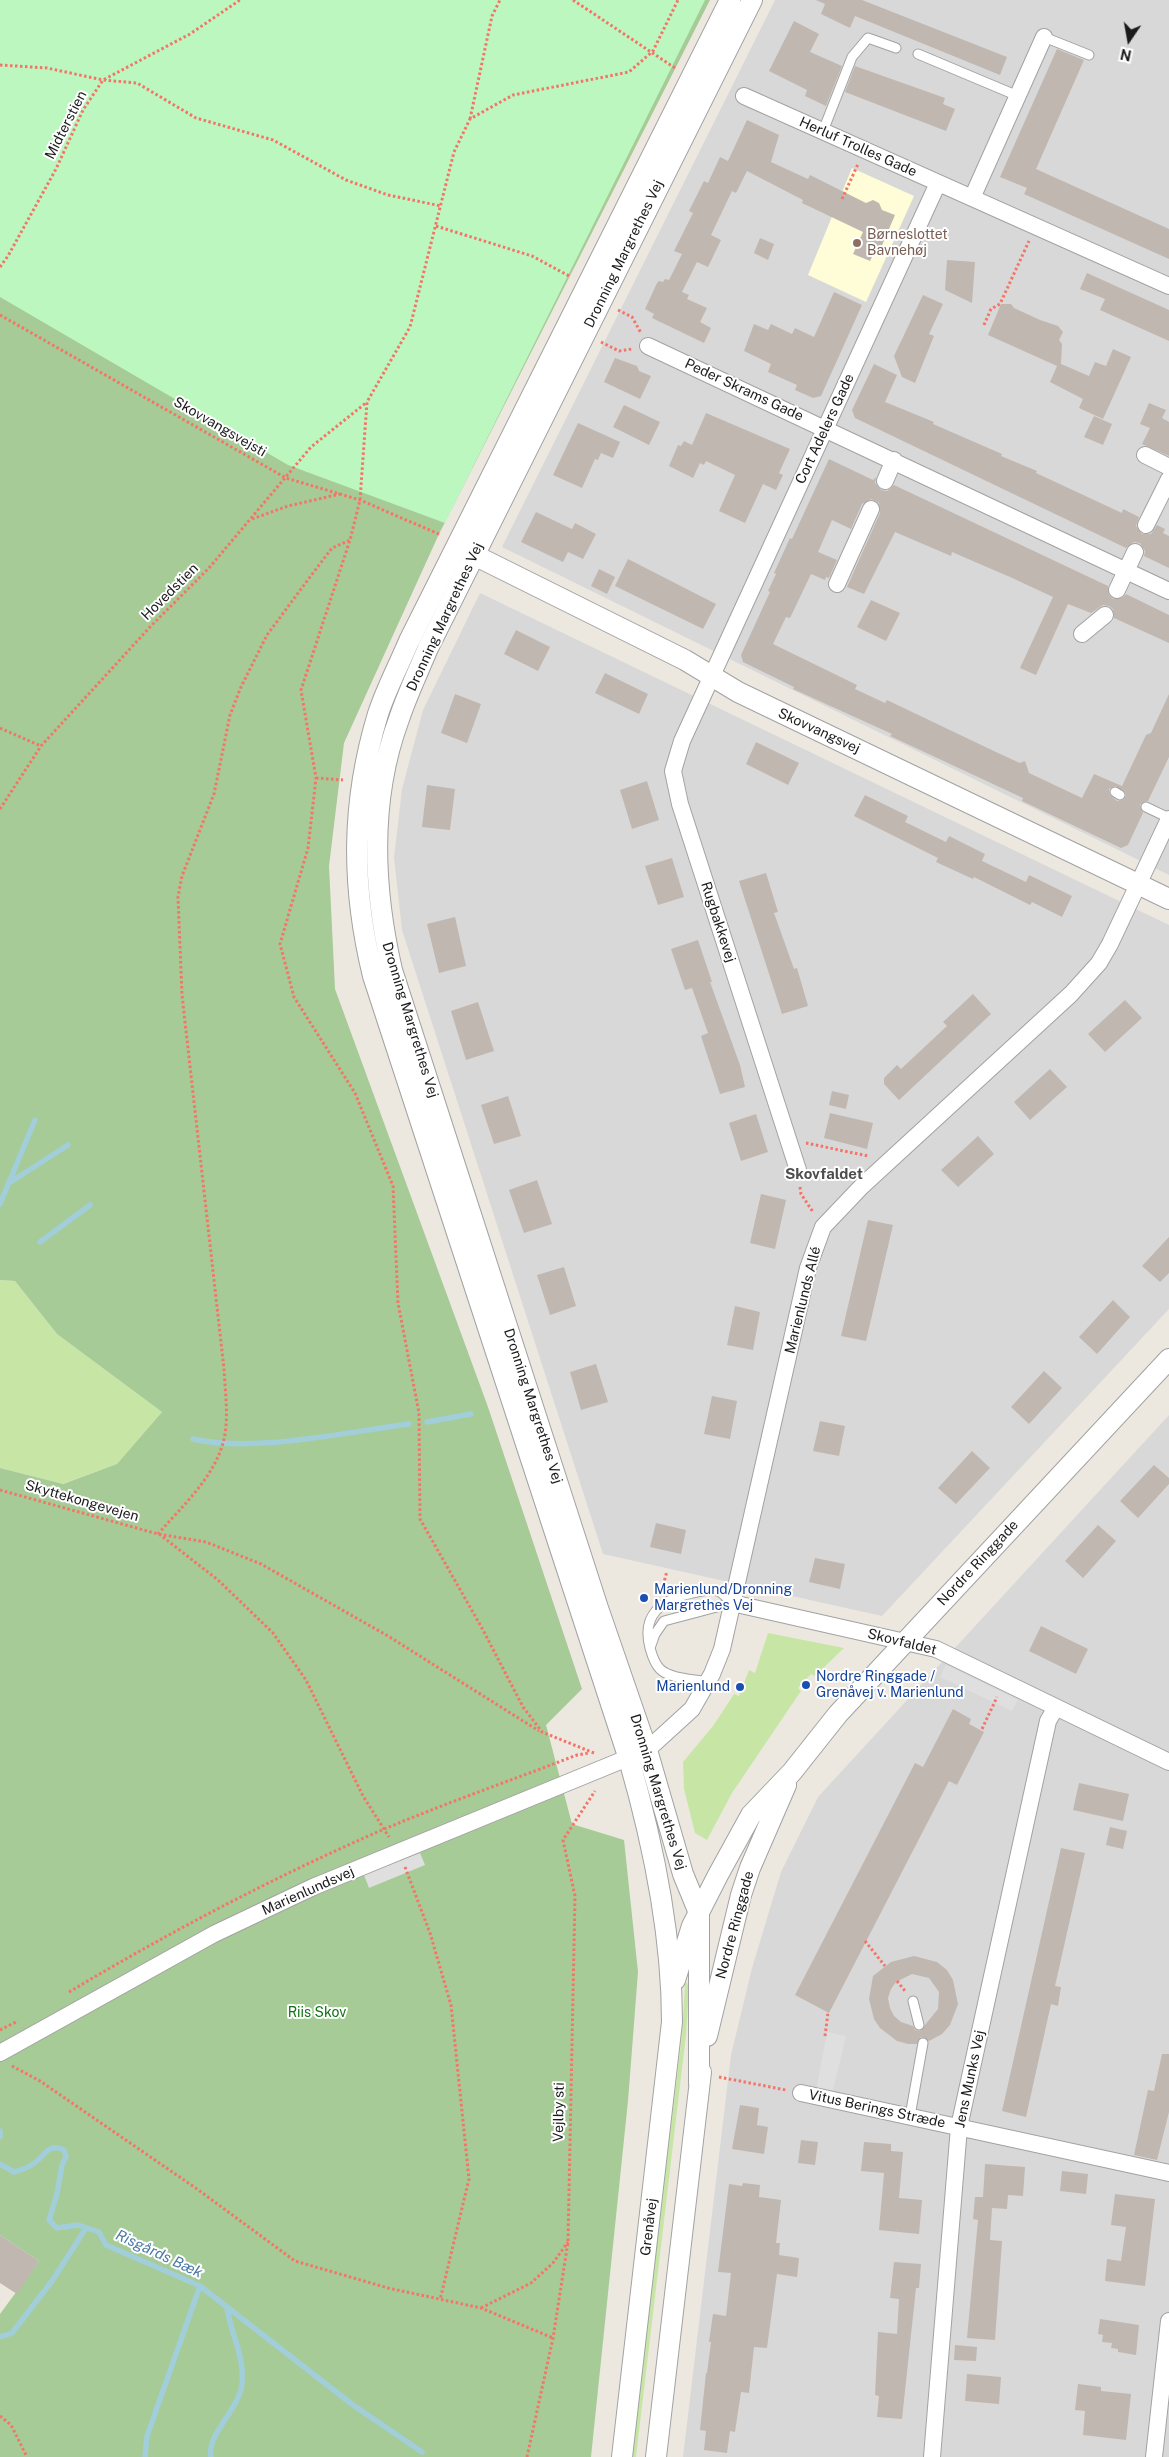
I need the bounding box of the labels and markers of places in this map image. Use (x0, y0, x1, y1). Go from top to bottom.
place label: Børneslottet Bavnehøj (867, 227, 948, 260)
marker: Børneslottet Bavnehøj (851, 237, 863, 249)
place label: Marienlund/Dronning Margrethes Vej (654, 1582, 792, 1614)
marker: Marienlund/Dronning Margrethes Vej (638, 1592, 650, 1604)
place label: Nordre Ringgade / Grenåvej v. Marienlund (816, 1669, 964, 1701)
place label: Marienlund (656, 1679, 730, 1695)
marker: Nordre Ringgade / Grenåvej v. Marienlund (800, 1679, 812, 1691)
marker: Marienlund (734, 1681, 746, 1693)

